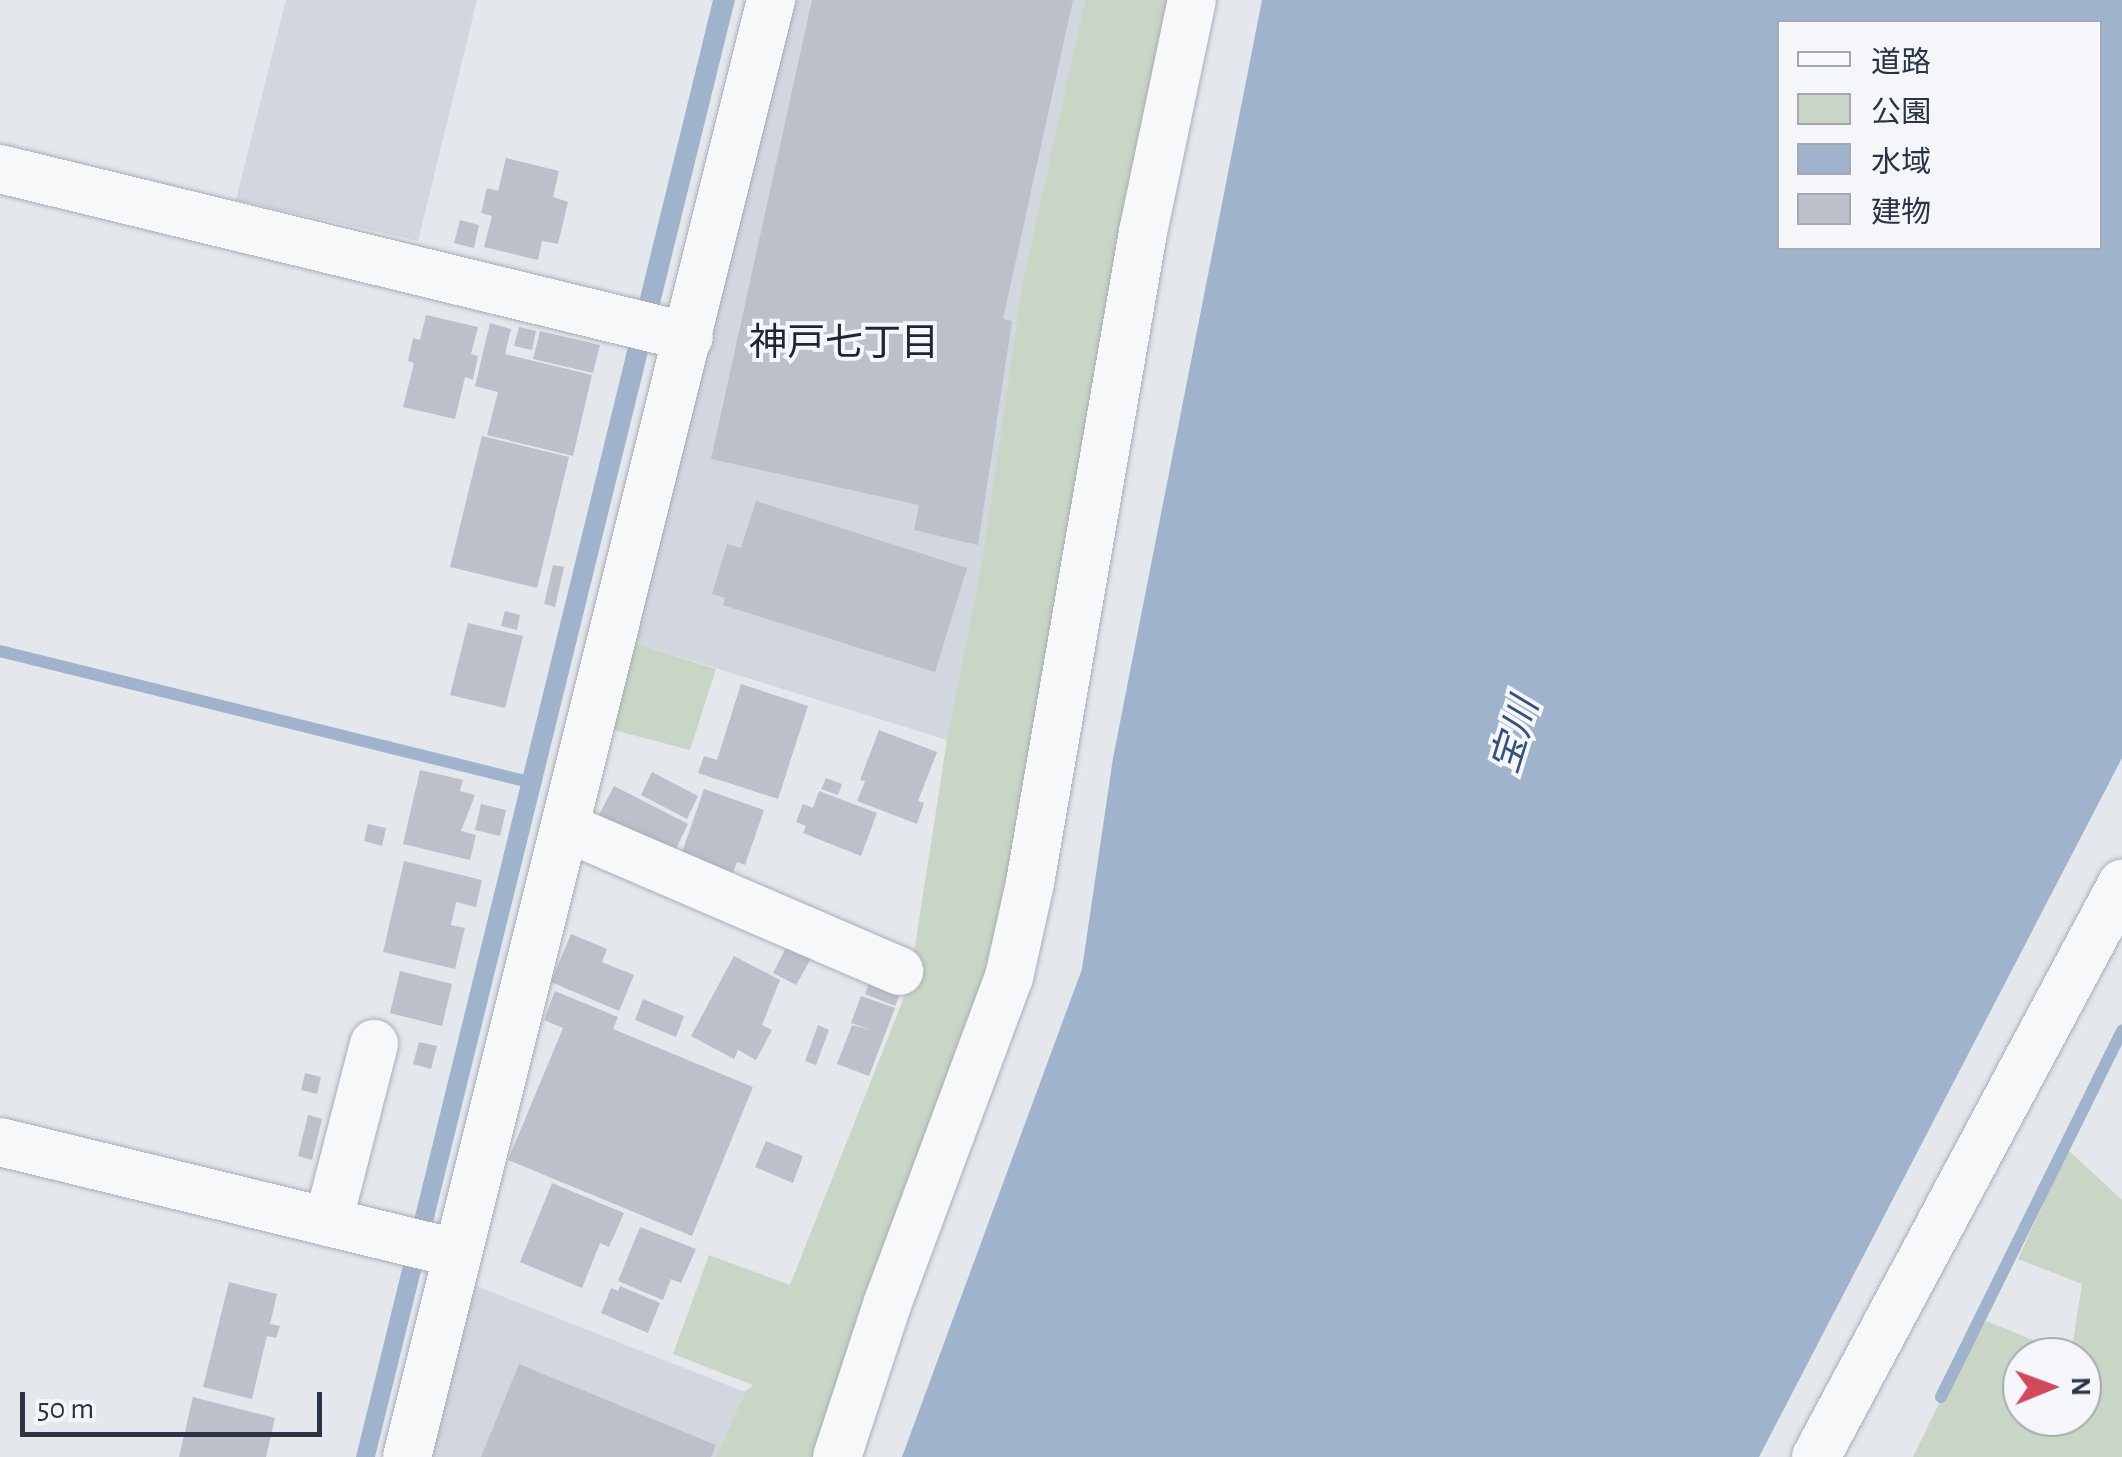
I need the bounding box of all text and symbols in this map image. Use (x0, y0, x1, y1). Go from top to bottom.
legend (1777, 20, 2102, 250)
text: 道路 (1871, 48, 1931, 78)
text: 公園 (1871, 98, 1931, 128)
text: 水域 (1871, 148, 1931, 178)
text: 建物 (1871, 198, 1931, 228)
district label: 神戸七丁目 (749, 322, 939, 368)
water label: 宝川 (1484, 693, 1550, 779)
north arrow (2002, 1337, 2102, 1437)
scale bar (25, 1372, 328, 1434)
text: N (2066, 1377, 2094, 1396)
text: 50 m (37, 1394, 94, 1424)

